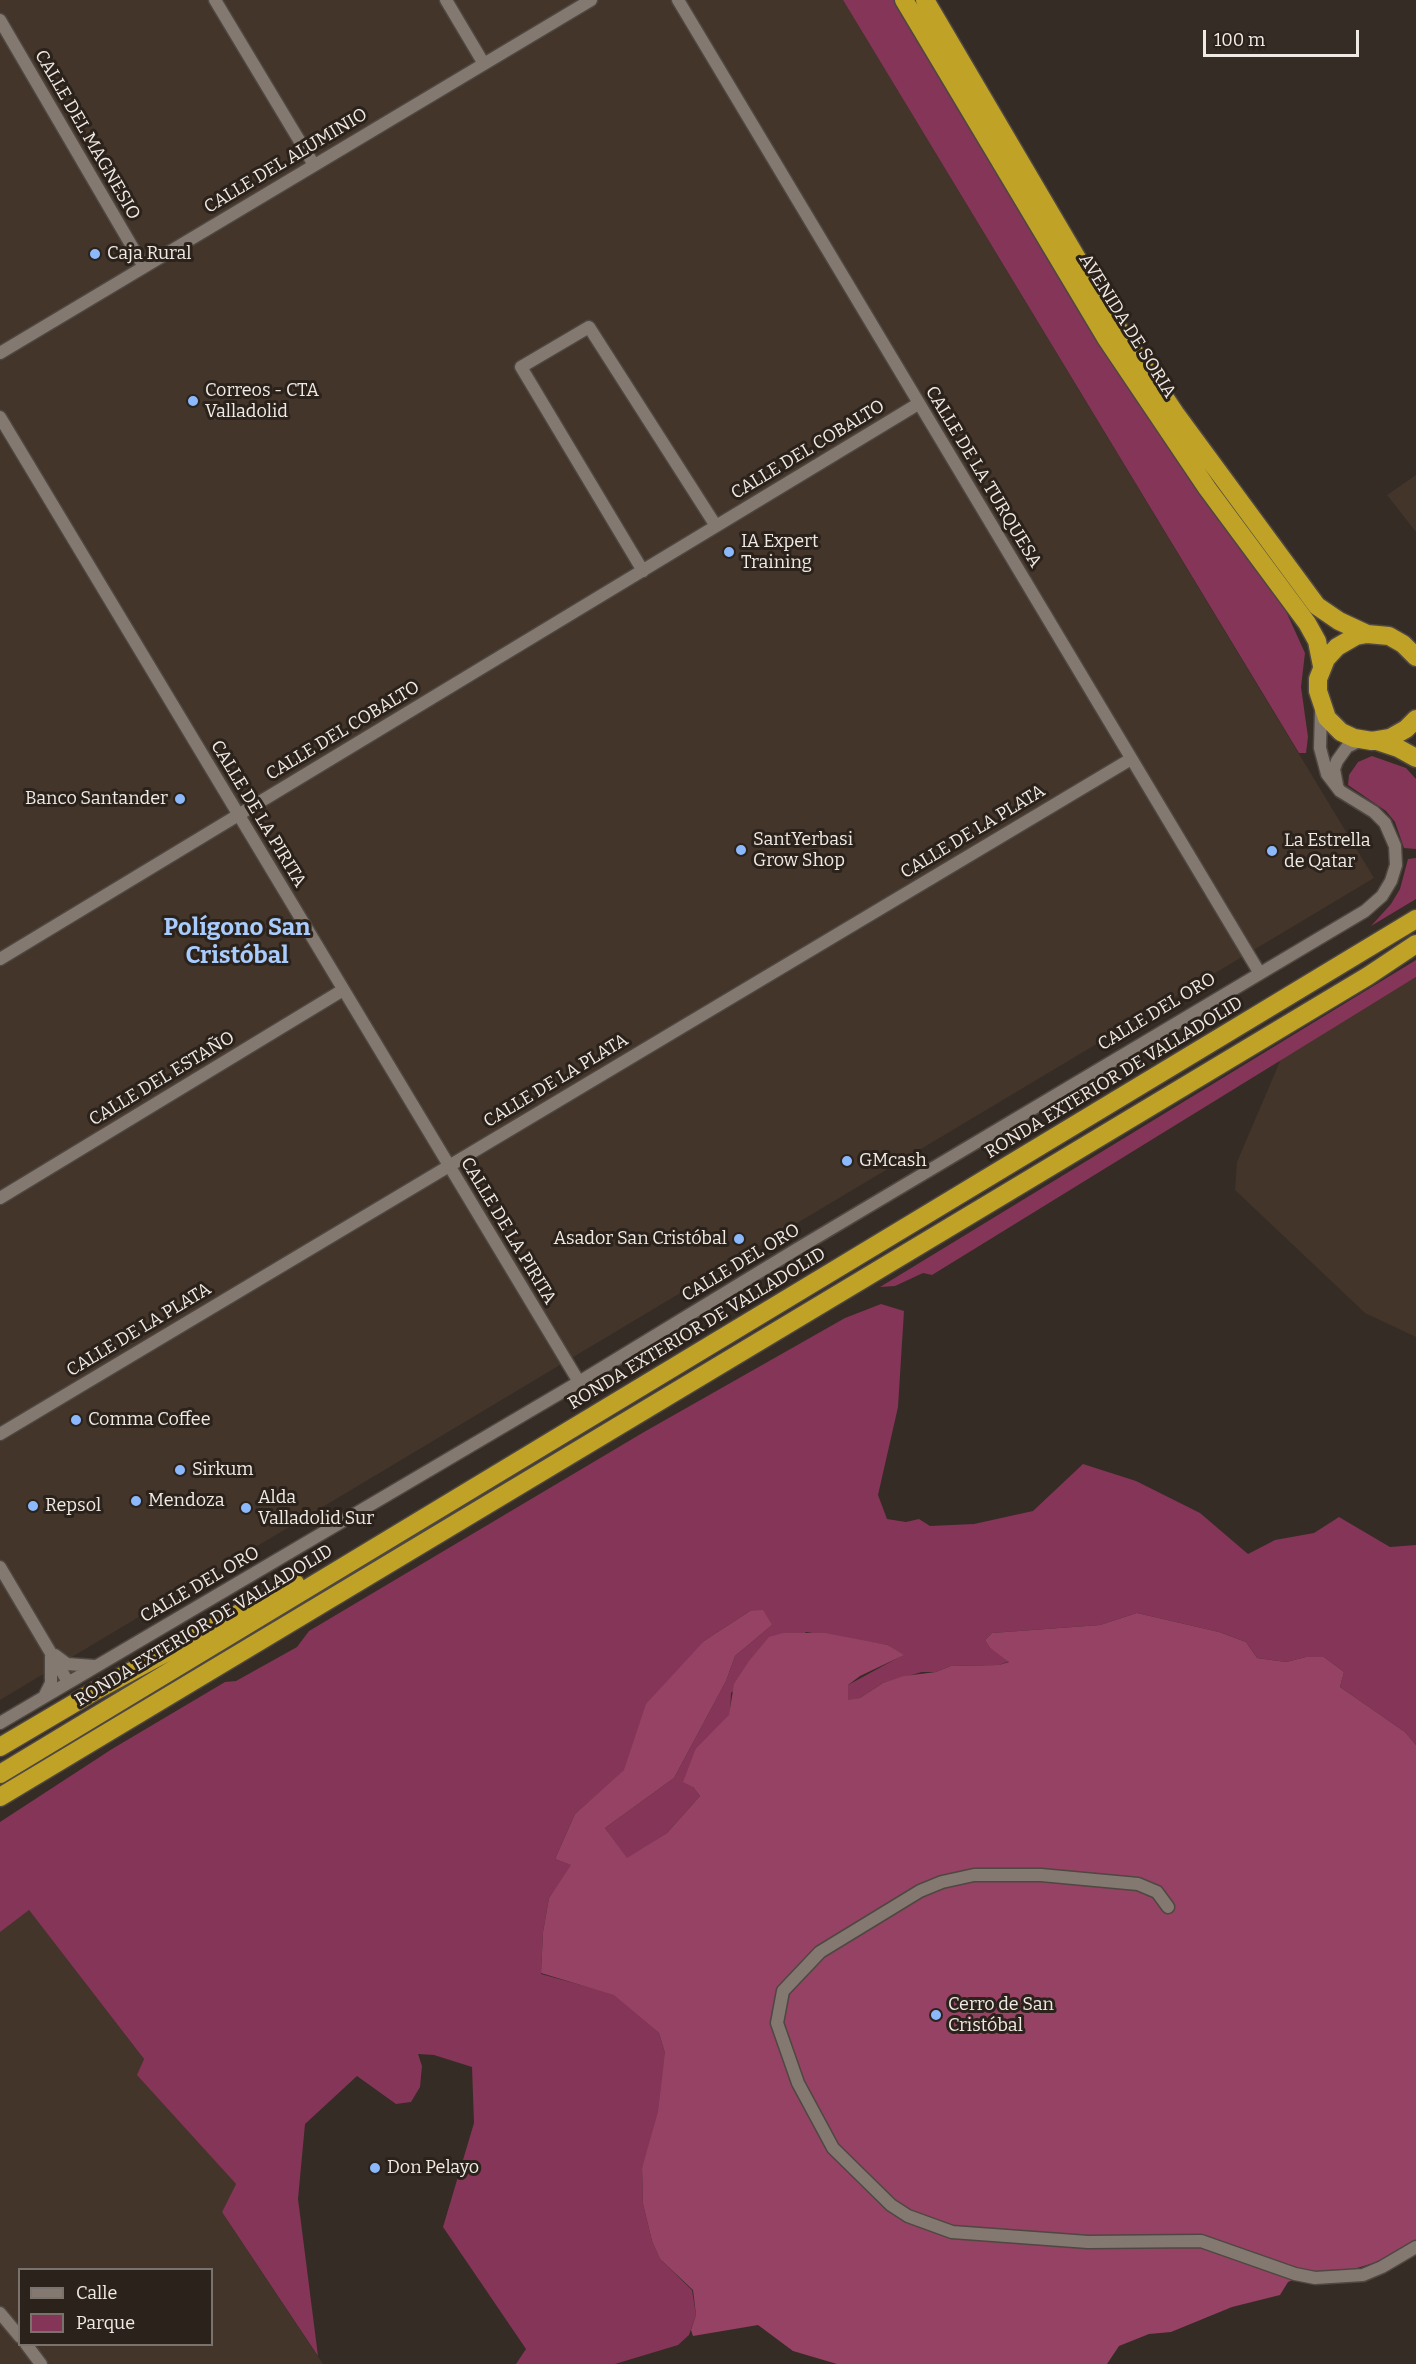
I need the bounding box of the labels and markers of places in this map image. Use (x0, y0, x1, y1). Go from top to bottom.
place label: Caja Rural (107, 243, 192, 265)
marker: Caja Rural (88, 247, 102, 261)
place label: Correos - CTA Valladolid (205, 380, 319, 422)
marker: Correos - CTA Valladolid (186, 394, 200, 408)
place label: IA Expert Training (741, 531, 819, 574)
marker: IA Expert Training (722, 545, 736, 559)
place label: Banco Santander (25, 788, 168, 810)
marker: Banco Santander (173, 792, 187, 806)
place label: SantYerbasi Grow Shop (753, 829, 853, 872)
place label: La Estrella de Qatar (1284, 830, 1370, 872)
marker: SantYerbasi Grow Shop (734, 843, 748, 857)
marker: La Estrella de Qatar (1265, 844, 1279, 858)
place label: GMcash (859, 1150, 927, 1172)
marker: GMcash (840, 1154, 854, 1168)
place label: Asador San Cristóbal (553, 1228, 727, 1250)
marker: Asador San Cristóbal (732, 1232, 746, 1246)
place label: Comma Coffee (88, 1409, 210, 1431)
marker: Comma Coffee (69, 1413, 83, 1427)
place label: Sirkum (192, 1459, 254, 1481)
marker: Sirkum (173, 1463, 187, 1477)
place label: Alda Valladolid Sur (258, 1487, 374, 1530)
place label: Mendoza (148, 1490, 225, 1512)
marker: Mendoza (129, 1494, 143, 1508)
place label: Repsol (45, 1495, 101, 1517)
marker: Repsol (26, 1499, 40, 1513)
marker: Alda Valladolid Sur (239, 1501, 253, 1515)
place label: Cerro de San Cristóbal (948, 1994, 1054, 2036)
marker: Cerro de San Cristóbal (929, 2008, 943, 2022)
place label: Don Pelayo (387, 2157, 479, 2179)
marker: Don Pelayo (368, 2161, 382, 2175)

